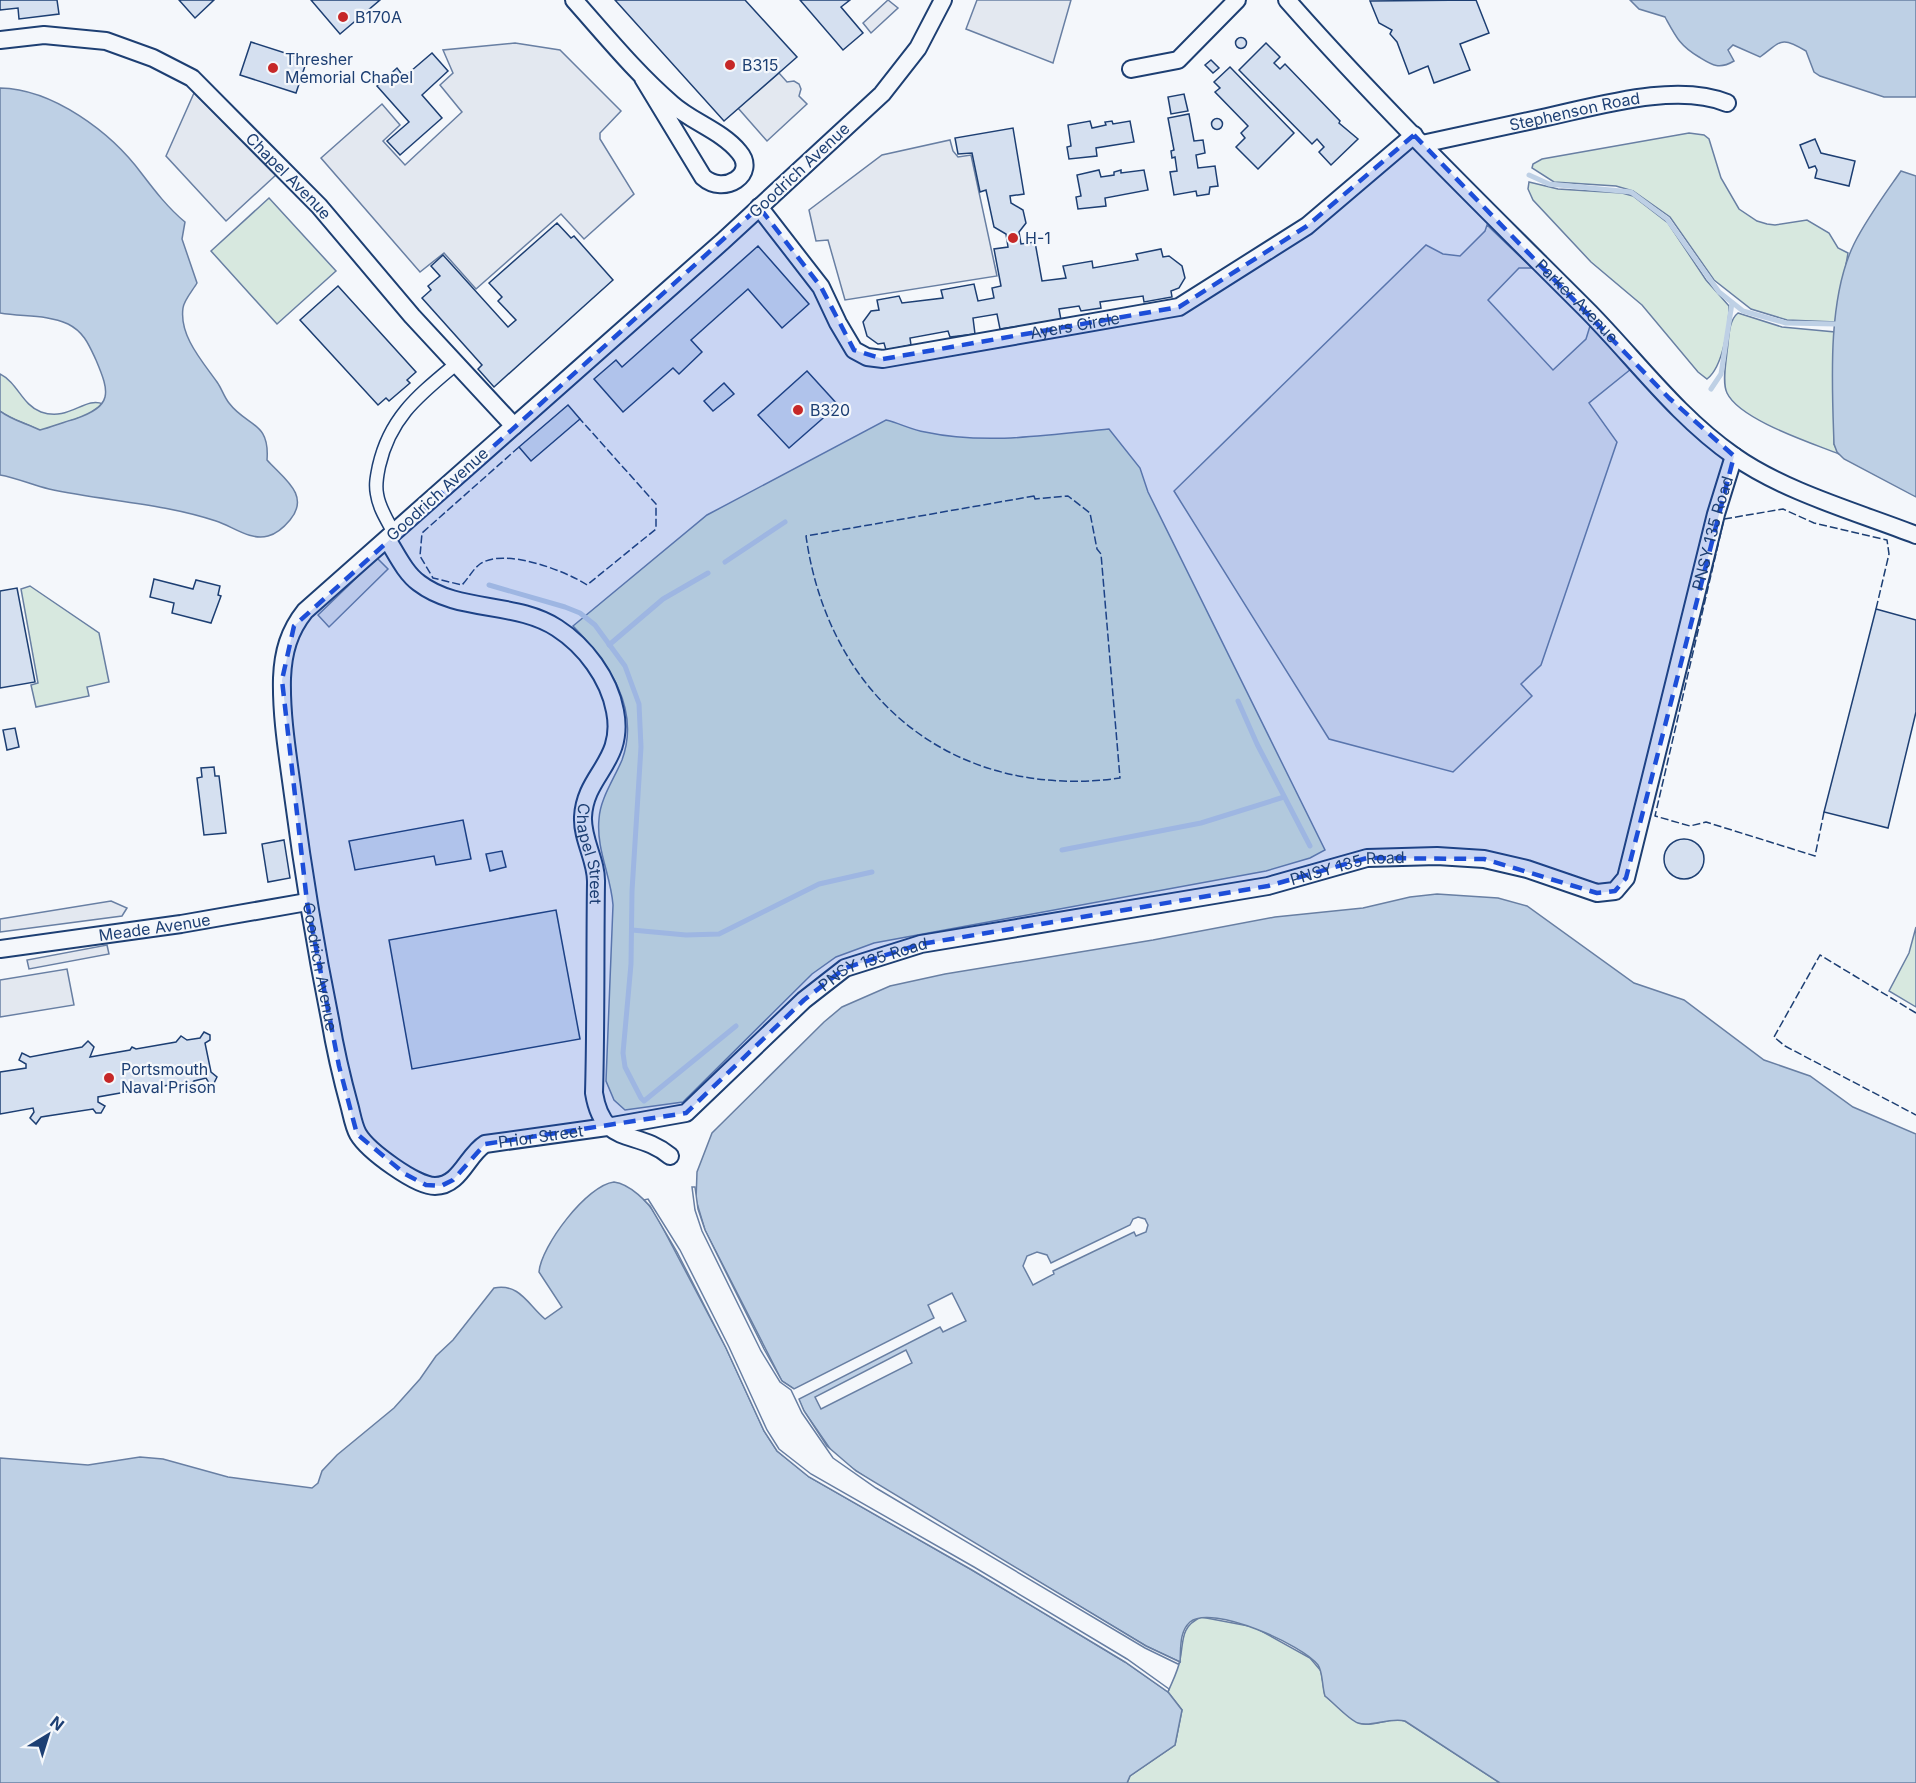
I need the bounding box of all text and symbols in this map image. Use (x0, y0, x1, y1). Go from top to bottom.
place label: B170A (355, 7, 402, 27)
marker: B170A (336, 10, 350, 24)
place label: Thresher Memorial Chapel (285, 49, 413, 87)
place label: B315 (742, 55, 779, 75)
marker: B315 (723, 58, 737, 72)
marker: Thresher Memorial Chapel (266, 61, 280, 75)
street label: Stephenson Road (1507, 88, 1641, 135)
street label: Goodrich Avenue (745, 118, 853, 222)
street label: Chapel Avenue (242, 128, 336, 223)
place label: H-1 (1025, 228, 1051, 248)
marker: H-1 (1006, 231, 1020, 245)
street label: Parker Avenue (1532, 255, 1623, 347)
street label: Ayers Circle (1028, 308, 1121, 343)
place label: B320 (810, 400, 850, 420)
marker: B320 (791, 403, 805, 417)
street label: Goodrich Avenue (382, 443, 492, 545)
street label: PNSY 135 Road (1688, 474, 1737, 592)
street label: Chapel Street (573, 801, 606, 904)
street label: PNSY 135 Road (1288, 847, 1405, 889)
street label: Goodrich Avenue (299, 901, 342, 1033)
street label: Meade Avenue (97, 909, 212, 945)
street label: PNSY 135 Road (814, 933, 929, 995)
place label: Portsmouth Naval Prison (121, 1059, 216, 1097)
marker: Portsmouth Naval Prison (102, 1071, 116, 1085)
street label: Prior Street (497, 1120, 584, 1152)
north arrow (18, 1705, 78, 1765)
text: N (46, 1712, 68, 1735)

